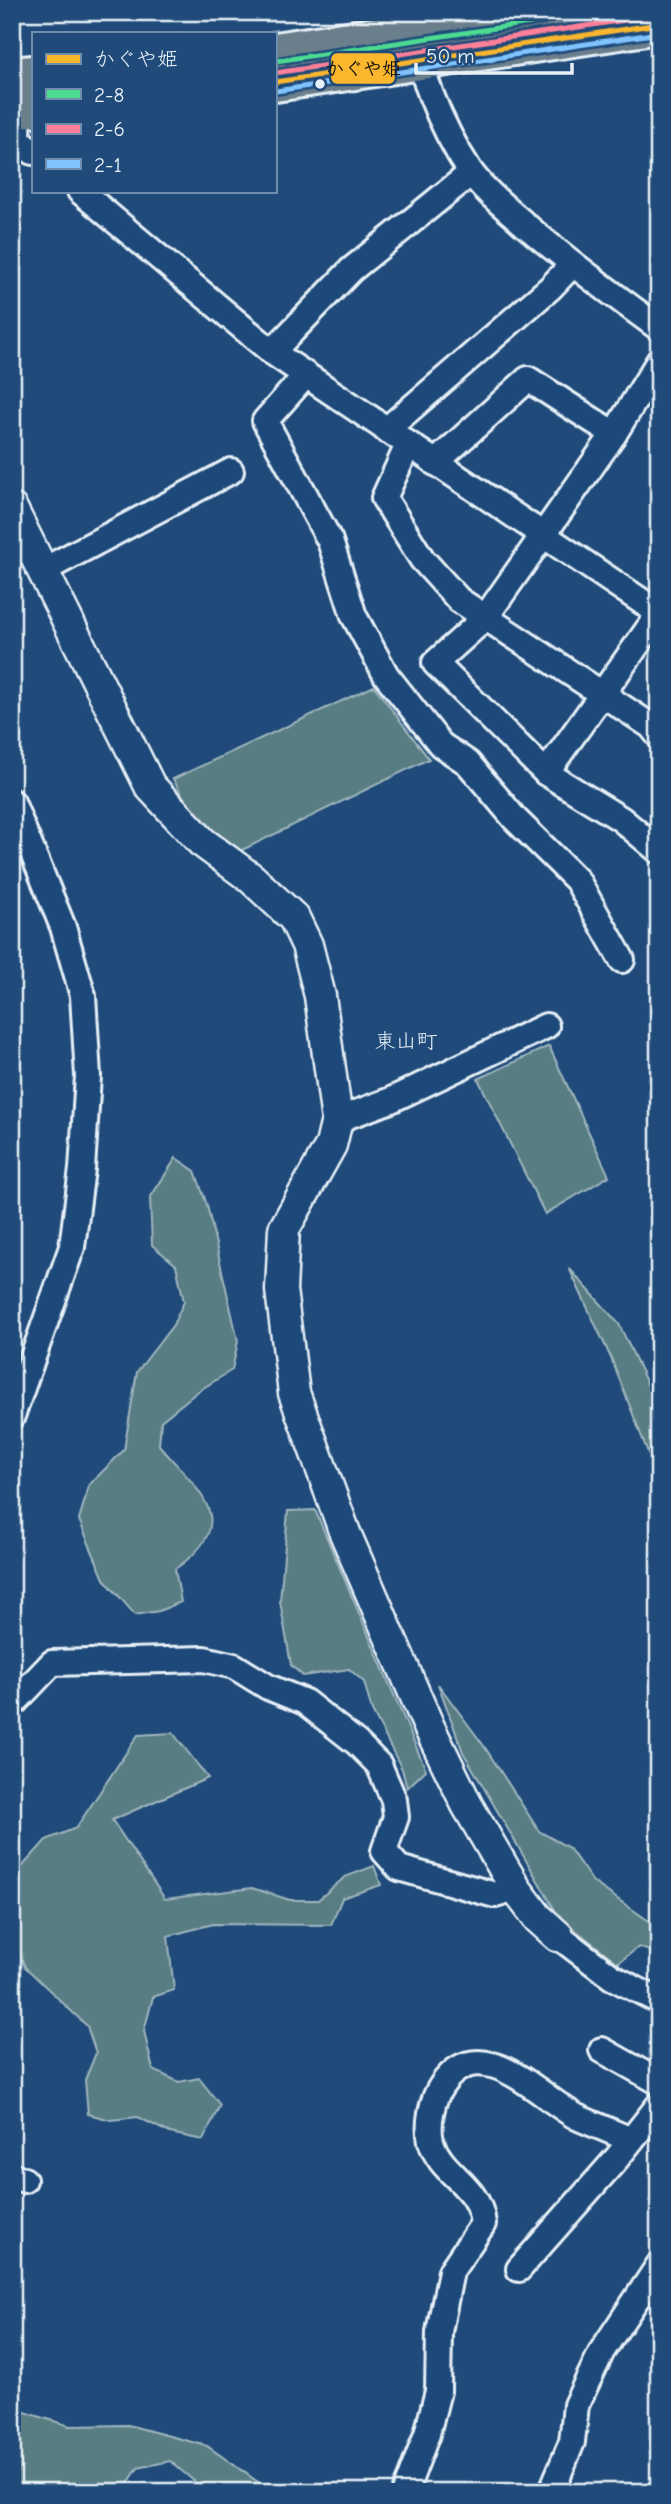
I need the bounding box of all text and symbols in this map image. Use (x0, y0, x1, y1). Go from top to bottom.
legend (32, 32, 276, 192)
scale bar (416, 32, 571, 76)
text: 50 m (426, 44, 475, 68)
text: かぐや姫 (94, 47, 178, 71)
line badge: かぐや姫 (330, 52, 396, 85)
text: かぐや姫 (325, 58, 401, 80)
unlabelled marker (313, 77, 327, 91)
text: 2-8 (94, 83, 124, 107)
text: 2-6 (94, 117, 125, 141)
text: 2-1 (94, 153, 122, 177)
district label: 東山町 (375, 1029, 438, 1053)

